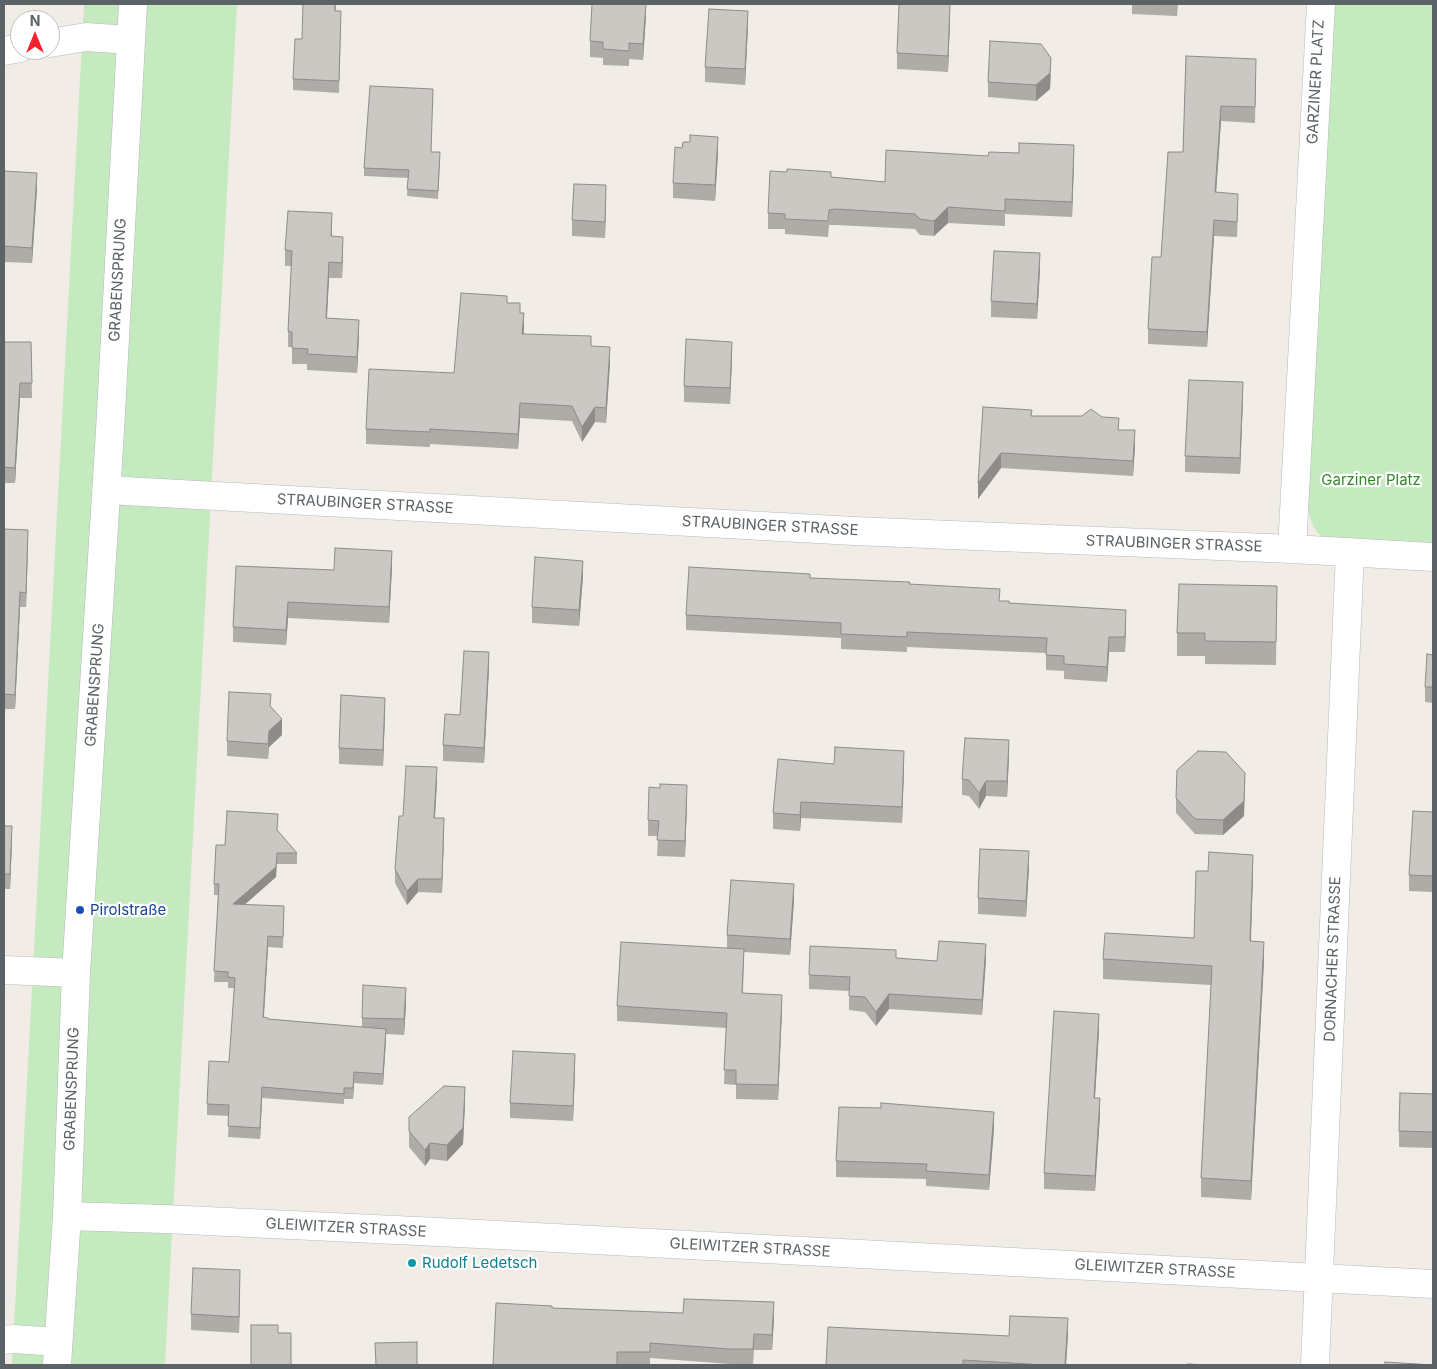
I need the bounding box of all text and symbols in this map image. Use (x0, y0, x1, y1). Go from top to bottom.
north arrow (10, 10, 60, 60)
text: N (30, 12, 40, 29)
street label: GARZINER PLATZ (1304, 19, 1328, 145)
street label: GRABENSPRUNG (106, 218, 130, 342)
park label: Garziner Platz (1321, 471, 1421, 489)
street label: STRAUBINGER STRASSE (276, 490, 454, 518)
street label: STRAUBINGER STRASSE (681, 512, 859, 540)
street label: STRAUBINGER STRASSE (1085, 532, 1263, 556)
street label: GRABENSPRUNG (82, 623, 108, 747)
street label: DORNACHER STRASSE (1321, 876, 1345, 1042)
place label: Pirolstraße (90, 901, 166, 919)
marker: Pirolstraße (74, 904, 86, 916)
street label: GRABENSPRUNG (61, 1027, 83, 1151)
street label: GLEIWITZER STRASSE (265, 1215, 427, 1241)
street label: GLEIWITZER STRASSE (669, 1235, 831, 1261)
place label: Rudolf Ledetsch (422, 1254, 537, 1272)
street label: GLEIWITZER STRASSE (1074, 1256, 1236, 1282)
marker: Rudolf Ledetsch (406, 1257, 418, 1269)

